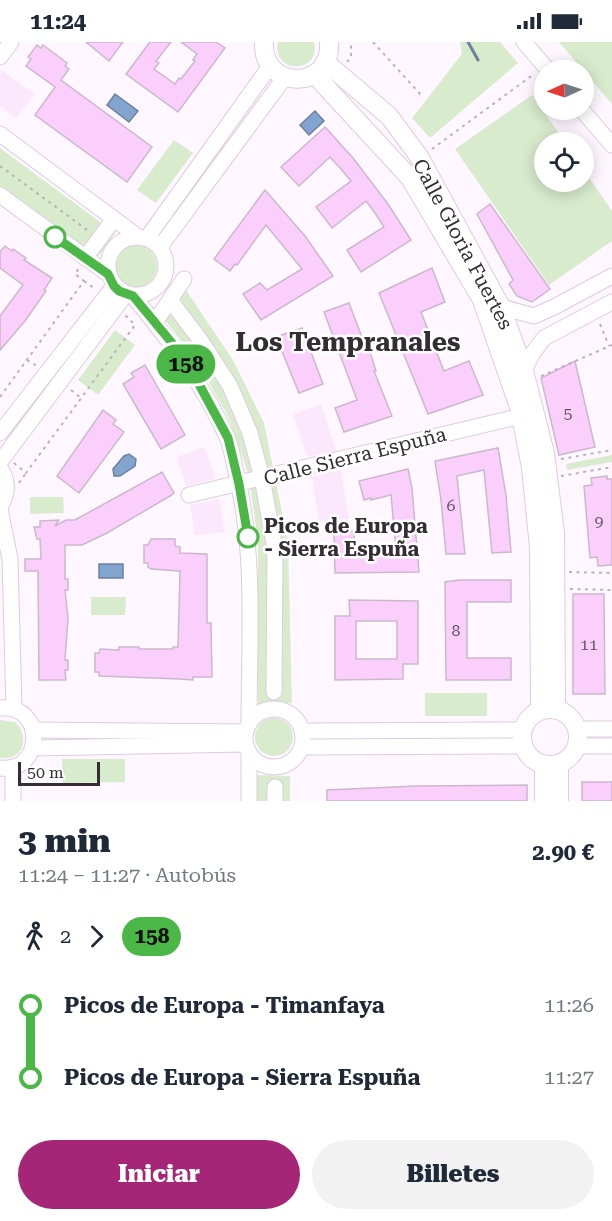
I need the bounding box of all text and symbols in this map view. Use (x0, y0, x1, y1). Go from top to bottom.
text: 11:24 (30, 9, 86, 34)
north arrow (534, 60, 594, 120)
map controls (534, 60, 594, 192)
button: locate (534, 132, 594, 192)
street label: Calle Gloria Fuertes (408, 155, 518, 333)
unlabelled marker (44, 226, 66, 248)
district label: Los Tempranales (236, 327, 460, 357)
line badge: 158 (152, 344, 220, 384)
text: 158 (168, 352, 204, 376)
house number: 5 (564, 404, 573, 423)
street label: Calle Sierra Espuña (261, 422, 449, 490)
house number: 6 (447, 496, 456, 515)
house number: 9 (595, 512, 604, 531)
place label: Picos de Europa - Sierra Espuña (264, 514, 428, 561)
marker: Picos de Europa - Sierra Espuña (237, 526, 259, 548)
house number: 8 (452, 621, 461, 640)
house number: 11 (580, 635, 598, 654)
scale bar (18, 759, 100, 786)
text: 50 m (27, 763, 64, 782)
text: 3 min (18, 821, 111, 860)
text: 2.90 € (532, 840, 594, 865)
text: 11:24 – 11:27 · Autobús (18, 863, 236, 887)
icon: walk (18, 920, 51, 953)
icon: forward (80, 920, 113, 953)
text: 2 (60, 924, 71, 948)
text: 158 (134, 924, 169, 948)
text: Picos de Europa - Timanfaya (64, 993, 385, 1018)
text: 11:26 (544, 993, 594, 1017)
text: Picos de Europa - Sierra Espuña (64, 1065, 420, 1090)
text: 11:27 (544, 1065, 594, 1089)
button: Iniciar (18, 1140, 300, 1209)
button: Billetes (312, 1140, 594, 1209)

